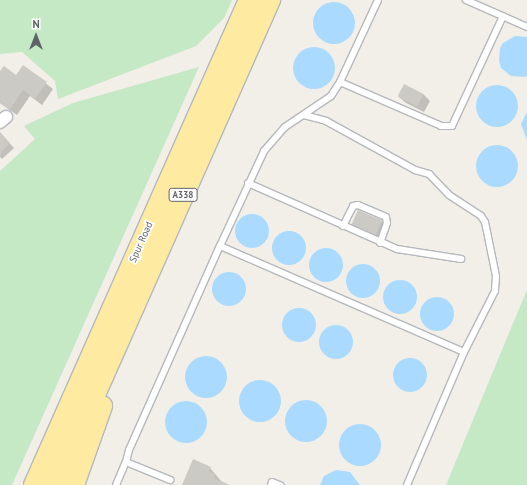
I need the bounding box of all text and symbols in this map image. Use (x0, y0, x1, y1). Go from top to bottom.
north arrow (16, 16, 56, 56)
text: N (32, 17, 40, 31)
road number: A338 (168, 188, 198, 202)
street label: Spur Road (127, 220, 155, 264)

